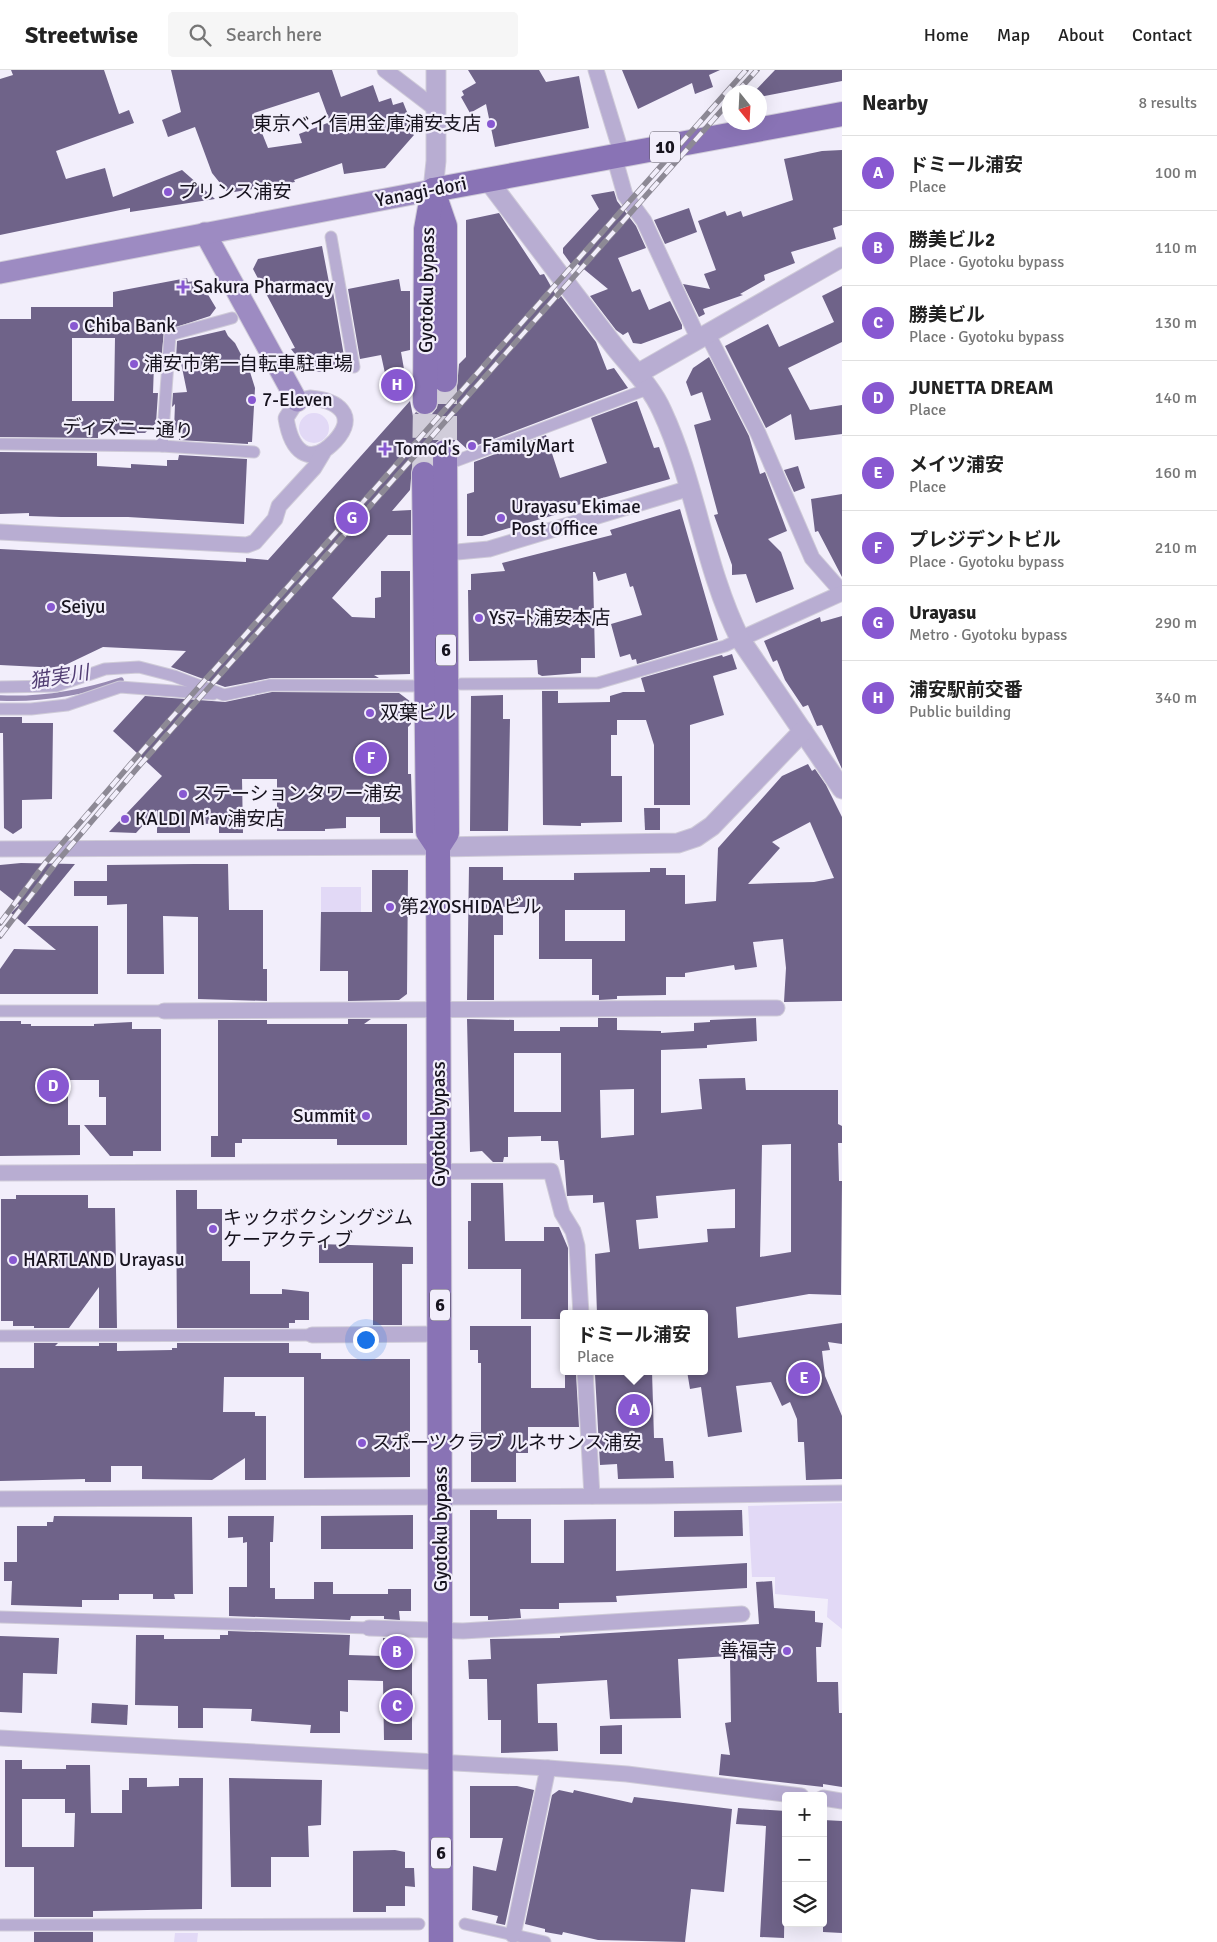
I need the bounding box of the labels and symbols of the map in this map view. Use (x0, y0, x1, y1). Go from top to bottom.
north arrow (722, 85, 767, 130)
place label: 東京ベイ信用金庫浦安支店 (253, 112, 481, 136)
marker: 東京ベイ信用金庫浦安支店 (485, 118, 497, 130)
road number: 10 (650, 132, 680, 162)
street label: Yanagi-dori (373, 171, 469, 213)
place label: プリンス浦安 (178, 180, 292, 204)
marker: プリンス浦安 (162, 186, 174, 198)
street label: Gyotoku bypass (414, 227, 440, 353)
place label: Sakura Pharmacy (193, 275, 334, 299)
marker: Sakura Pharmacy (177, 281, 189, 293)
place label: Chiba Bank (84, 314, 176, 338)
marker: Chiba Bank (68, 320, 80, 332)
place label: 浦安市第一自転車駐車場 (144, 352, 353, 376)
marker: 浦安市第一自転車駐車場 (128, 358, 140, 370)
pin: H (381, 366, 413, 404)
place label: 7-Eleven (262, 388, 333, 412)
marker: 7-Eleven (246, 394, 258, 406)
street label: ディズニー通り (62, 415, 194, 443)
place label: FamilyMart (482, 434, 575, 458)
place label: Tomod's (395, 437, 460, 461)
marker: FamilyMart (466, 440, 478, 452)
marker: Tomod's (379, 443, 391, 455)
place label: Urayasu Ekimae Post Office (511, 495, 641, 541)
pin: G (336, 499, 368, 537)
marker: Urayasu Ekimae Post Office (495, 512, 507, 524)
place label: Seiyu (61, 595, 105, 619)
marker: Seiyu (45, 601, 57, 613)
place label: Ysﾏｰﾄ浦安本店 (489, 606, 610, 630)
marker: Ysﾏｰﾄ浦安本店 (473, 612, 485, 624)
road number: 6 (436, 634, 456, 666)
water label: 猫実川 (27, 660, 93, 694)
place label: 双葉ビル (380, 701, 456, 725)
marker: 双葉ビル (364, 707, 376, 719)
pin: F (355, 739, 387, 777)
place label: ステーションタワー浦安 (193, 782, 402, 806)
marker: ステーションタワー浦安 (177, 788, 189, 800)
place label: KALDI M’av浦安店 (135, 807, 284, 831)
marker: KALDI M’av浦安店 (119, 813, 131, 825)
place label: 第2YOSHIDAビル (400, 895, 542, 919)
marker: 第2YOSHIDAビル (384, 901, 396, 913)
street label: Gyotoku bypass (427, 1061, 451, 1187)
pin: D (37, 1067, 69, 1105)
place label: Summit (293, 1104, 356, 1128)
marker: Summit (360, 1110, 372, 1122)
place label: キックボクシングジム ケーアクティブ (223, 1206, 413, 1252)
marker: キックボクシングジム ケーアクティブ (207, 1223, 219, 1235)
place label: HARTLAND Urayasu (23, 1248, 185, 1272)
marker: HARTLAND Urayasu (7, 1254, 19, 1266)
road number: 6 (430, 1290, 450, 1320)
your location (353, 1327, 379, 1353)
pin: E (788, 1359, 820, 1397)
pin: A (618, 1391, 650, 1429)
place label: スポーツクラブ ルネサンス浦安 (372, 1431, 641, 1455)
marker: スポーツクラブ ルネサンス浦安 (356, 1437, 368, 1449)
street label: Gyotoku bypass (429, 1466, 453, 1592)
pin: B (381, 1633, 413, 1671)
place label: 善福寺 (720, 1639, 777, 1663)
marker: 善福寺 (781, 1645, 793, 1657)
pin: C (381, 1687, 413, 1725)
road number: 6 (431, 1838, 451, 1869)

